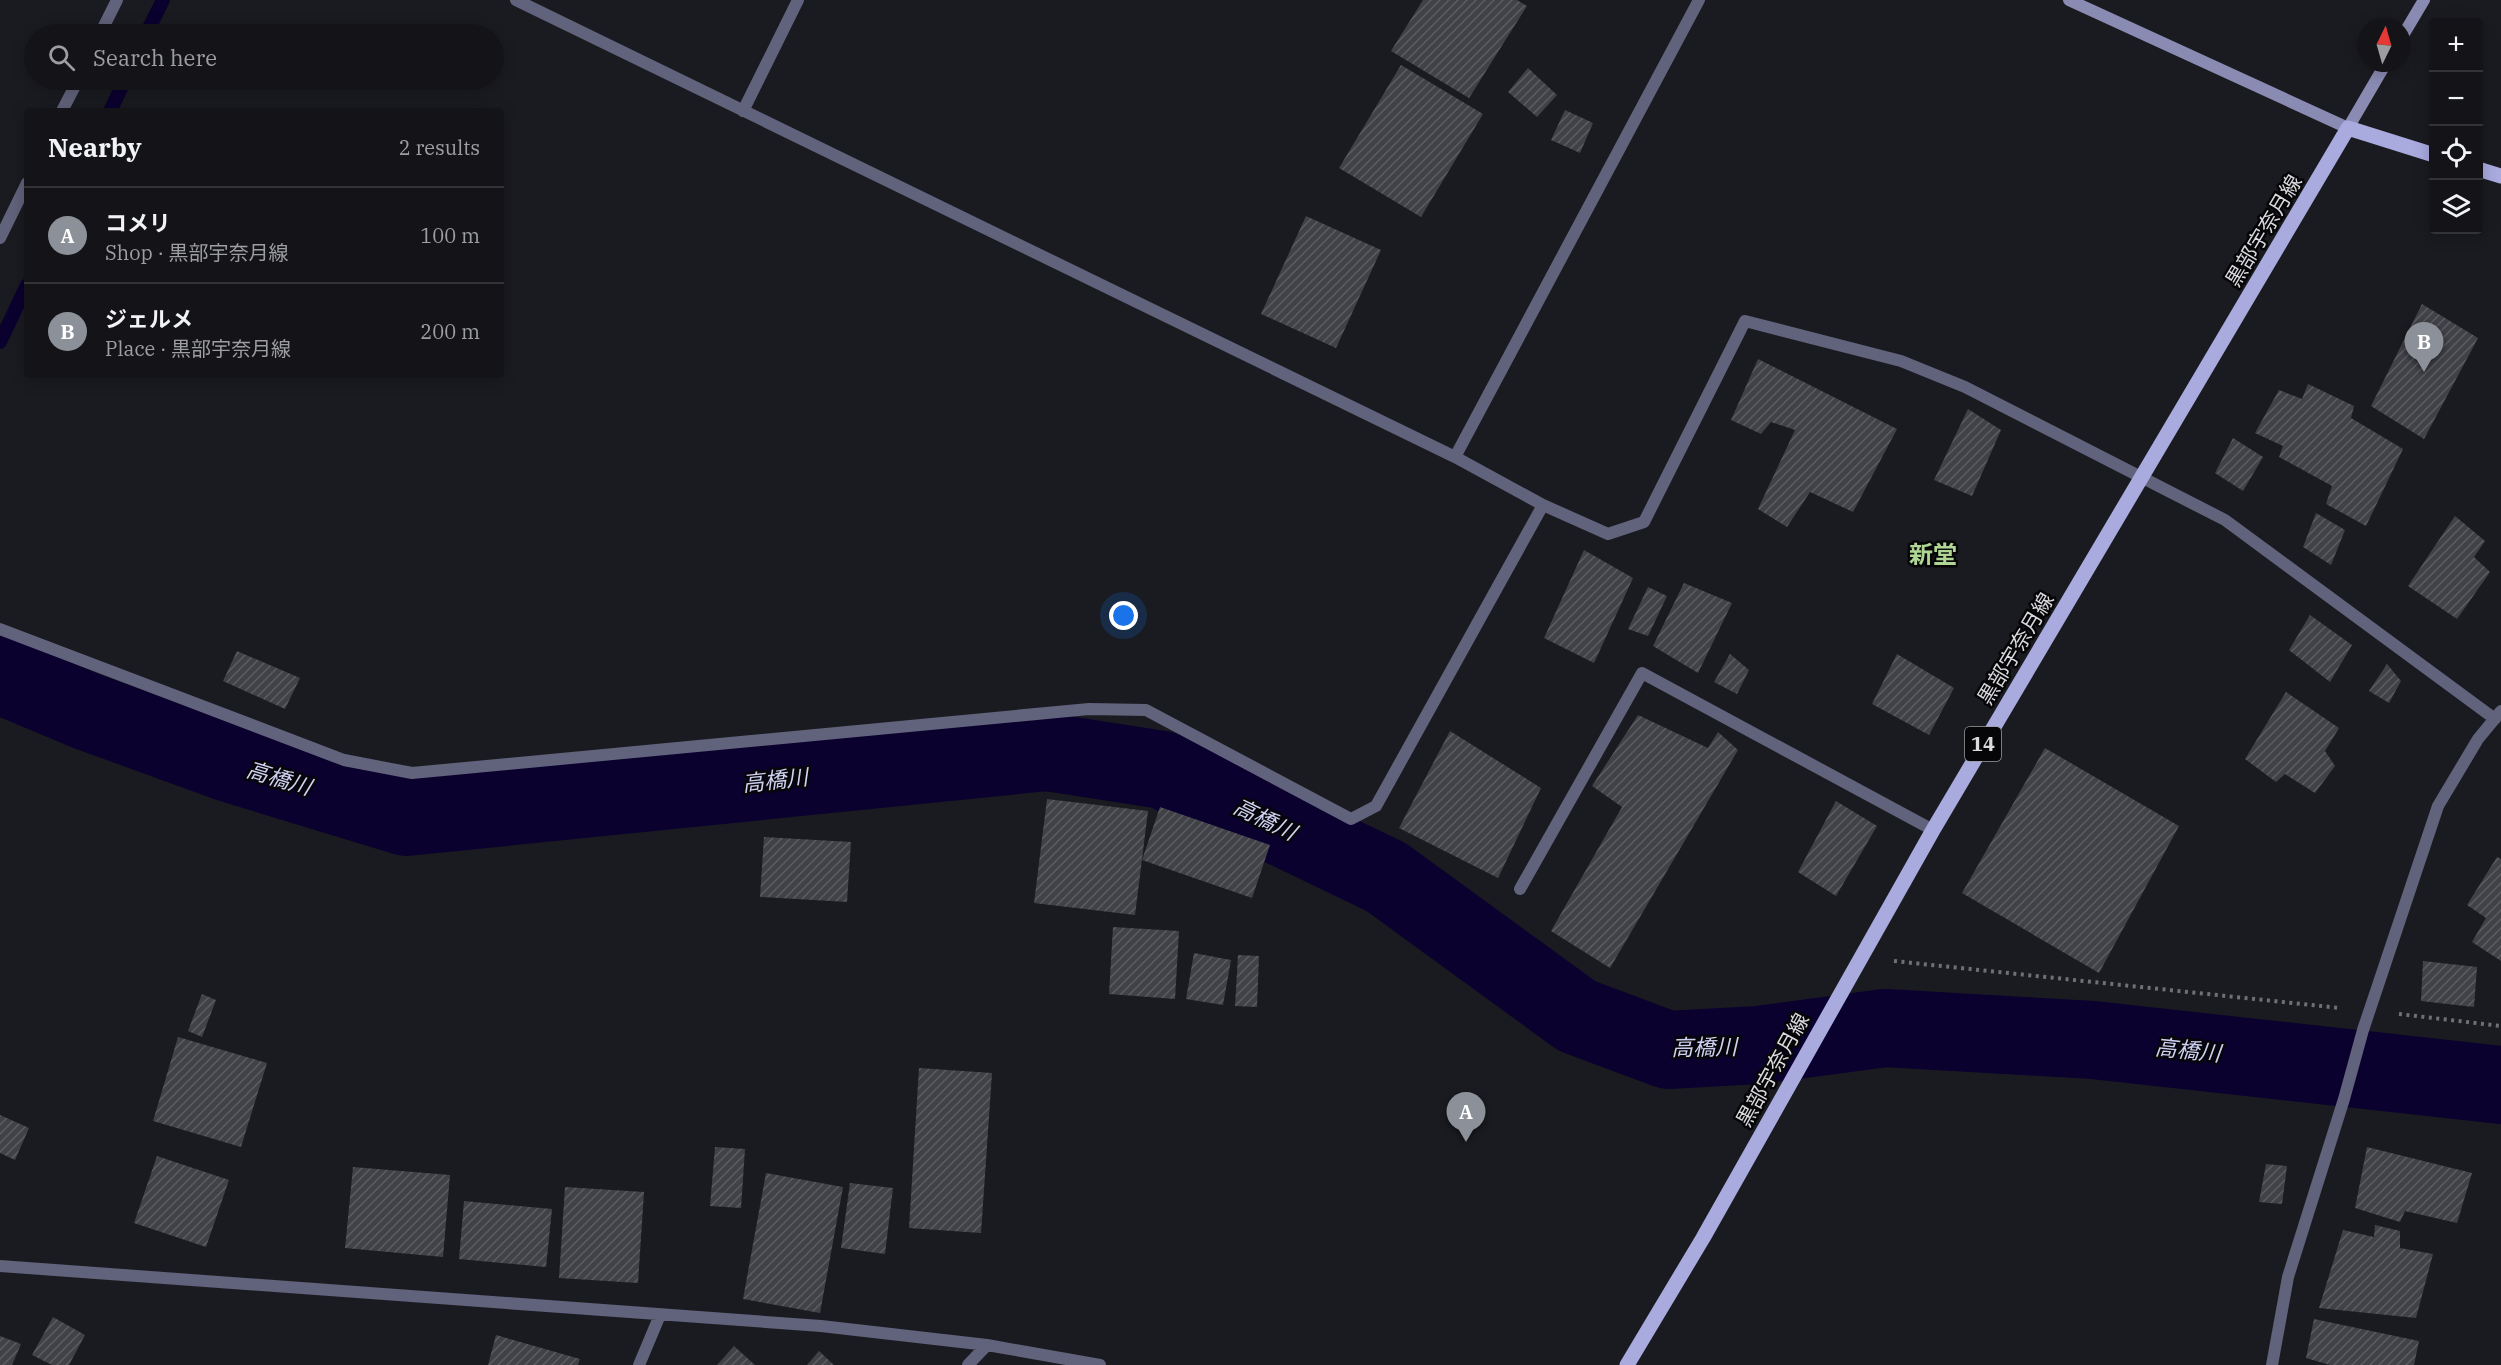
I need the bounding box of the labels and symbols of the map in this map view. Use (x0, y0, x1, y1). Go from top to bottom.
north arrow (2357, 18, 2411, 72)
street label: 黒部宇奈月線 (2219, 169, 2308, 292)
pin: B (2404, 322, 2444, 372)
district label: 新堂 (1909, 538, 1957, 570)
street label: 黒部宇奈月線 (1971, 587, 2060, 710)
your location (1109, 601, 1138, 630)
road number: 14 (1965, 727, 2001, 761)
water label: 高橋川 (243, 754, 317, 802)
water label: 高橋川 (741, 761, 811, 797)
water label: 高橋川 (1229, 791, 1303, 847)
street label: 黒部宇奈月線 (1729, 1008, 1815, 1131)
water label: 高橋川 (1671, 1031, 1739, 1062)
water label: 高橋川 (2154, 1032, 2224, 1068)
pin: A (1446, 1092, 1486, 1142)

